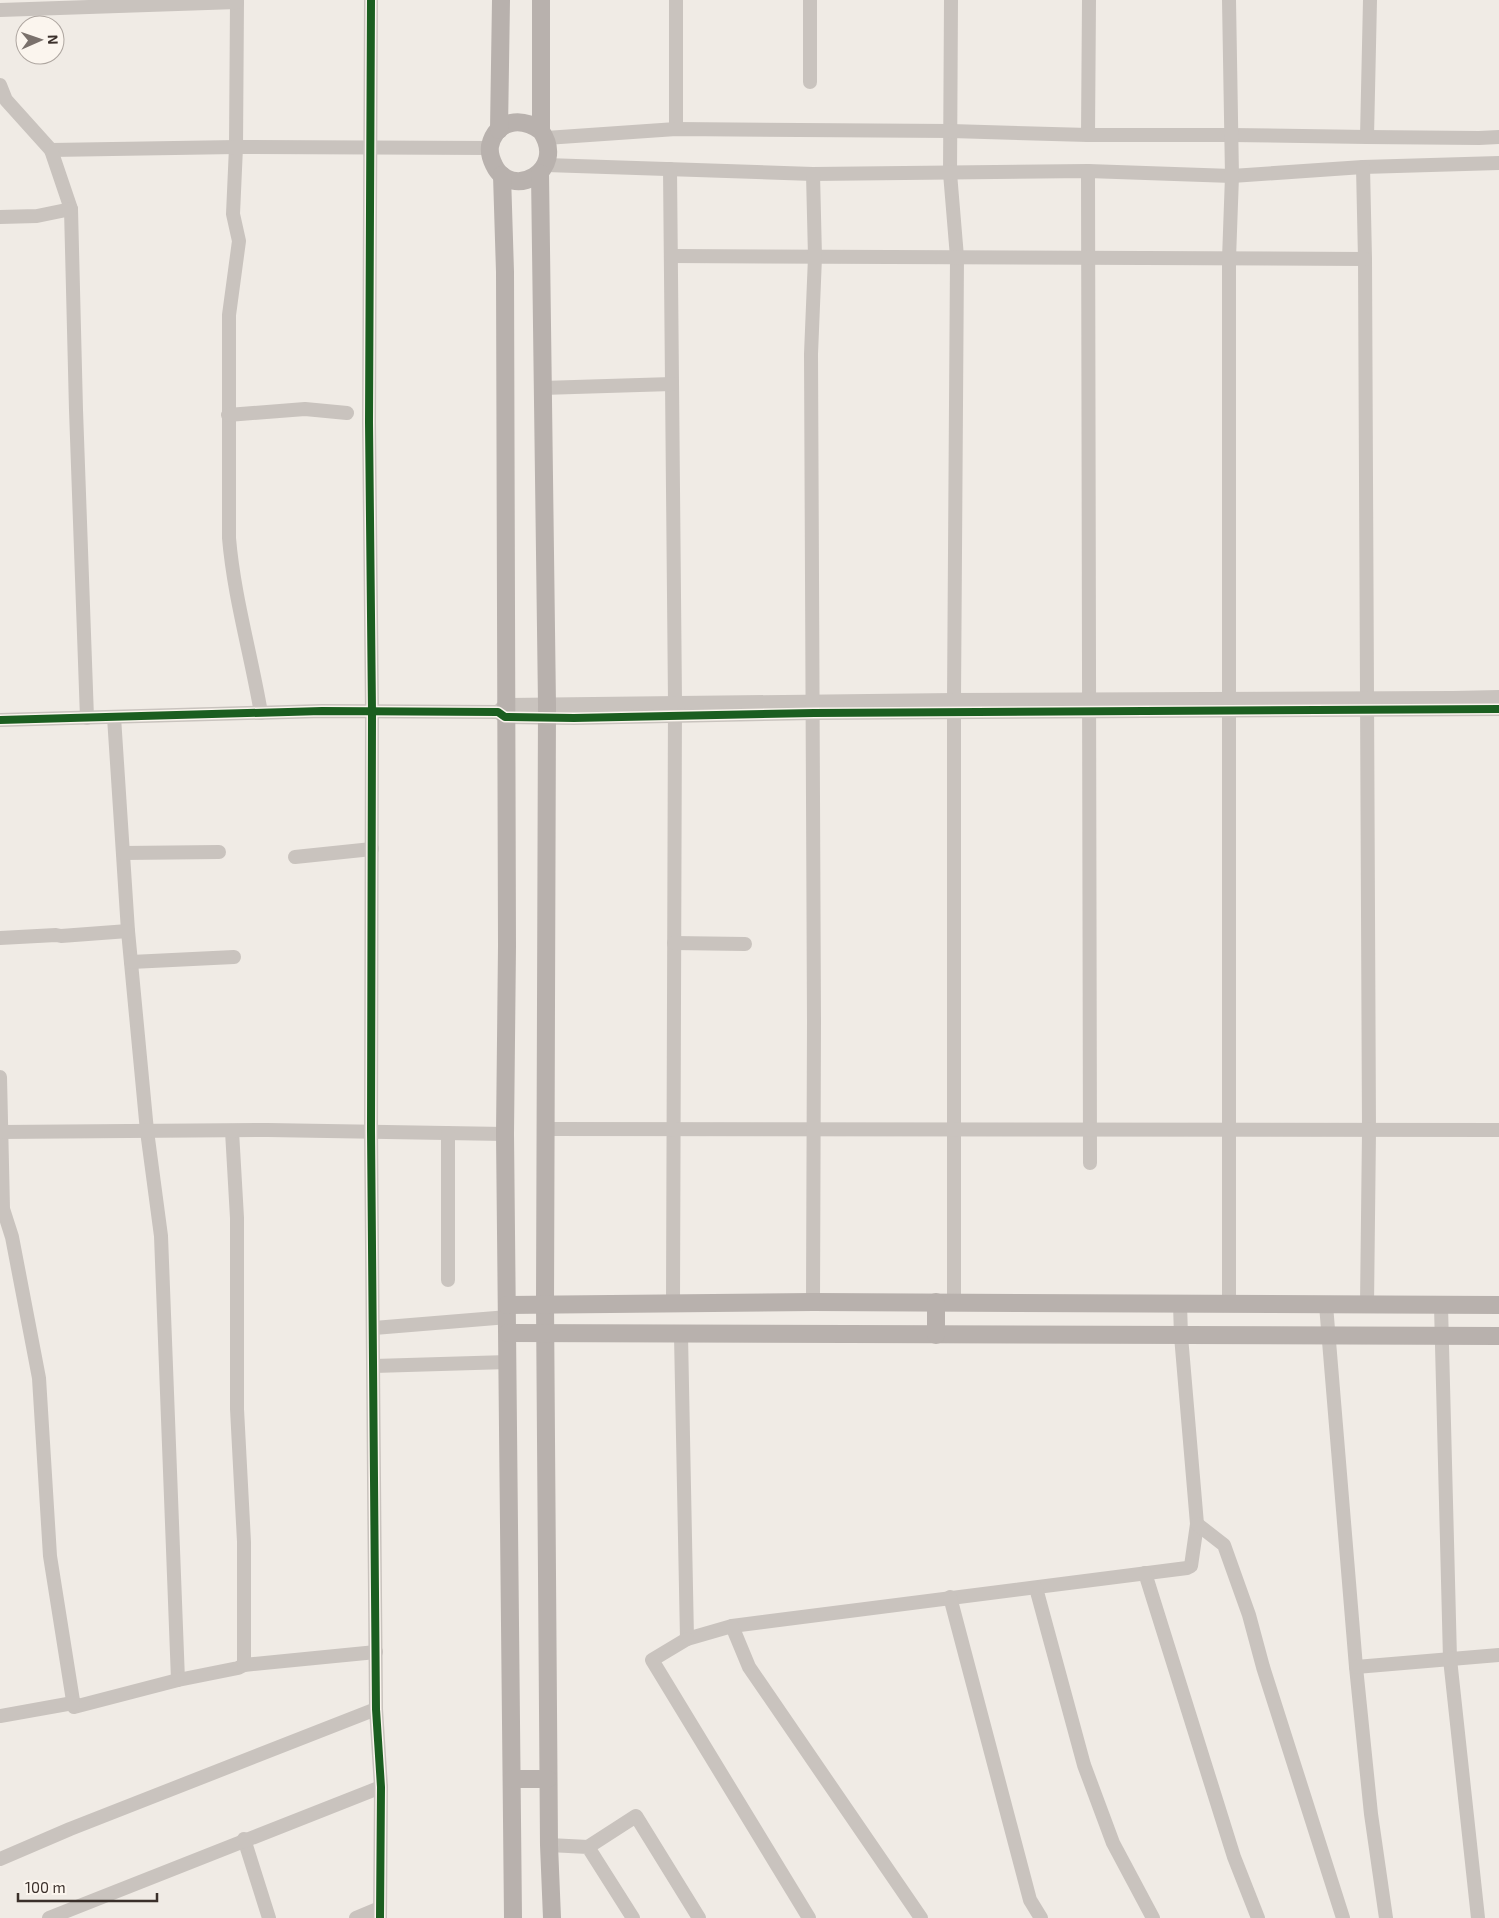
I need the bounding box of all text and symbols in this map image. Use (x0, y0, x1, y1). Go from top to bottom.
north arrow (15, 15, 65, 65)
text: N (45, 34, 62, 45)
scale bar (18, 1870, 156, 1902)
text: 100 m (25, 1878, 66, 1896)

